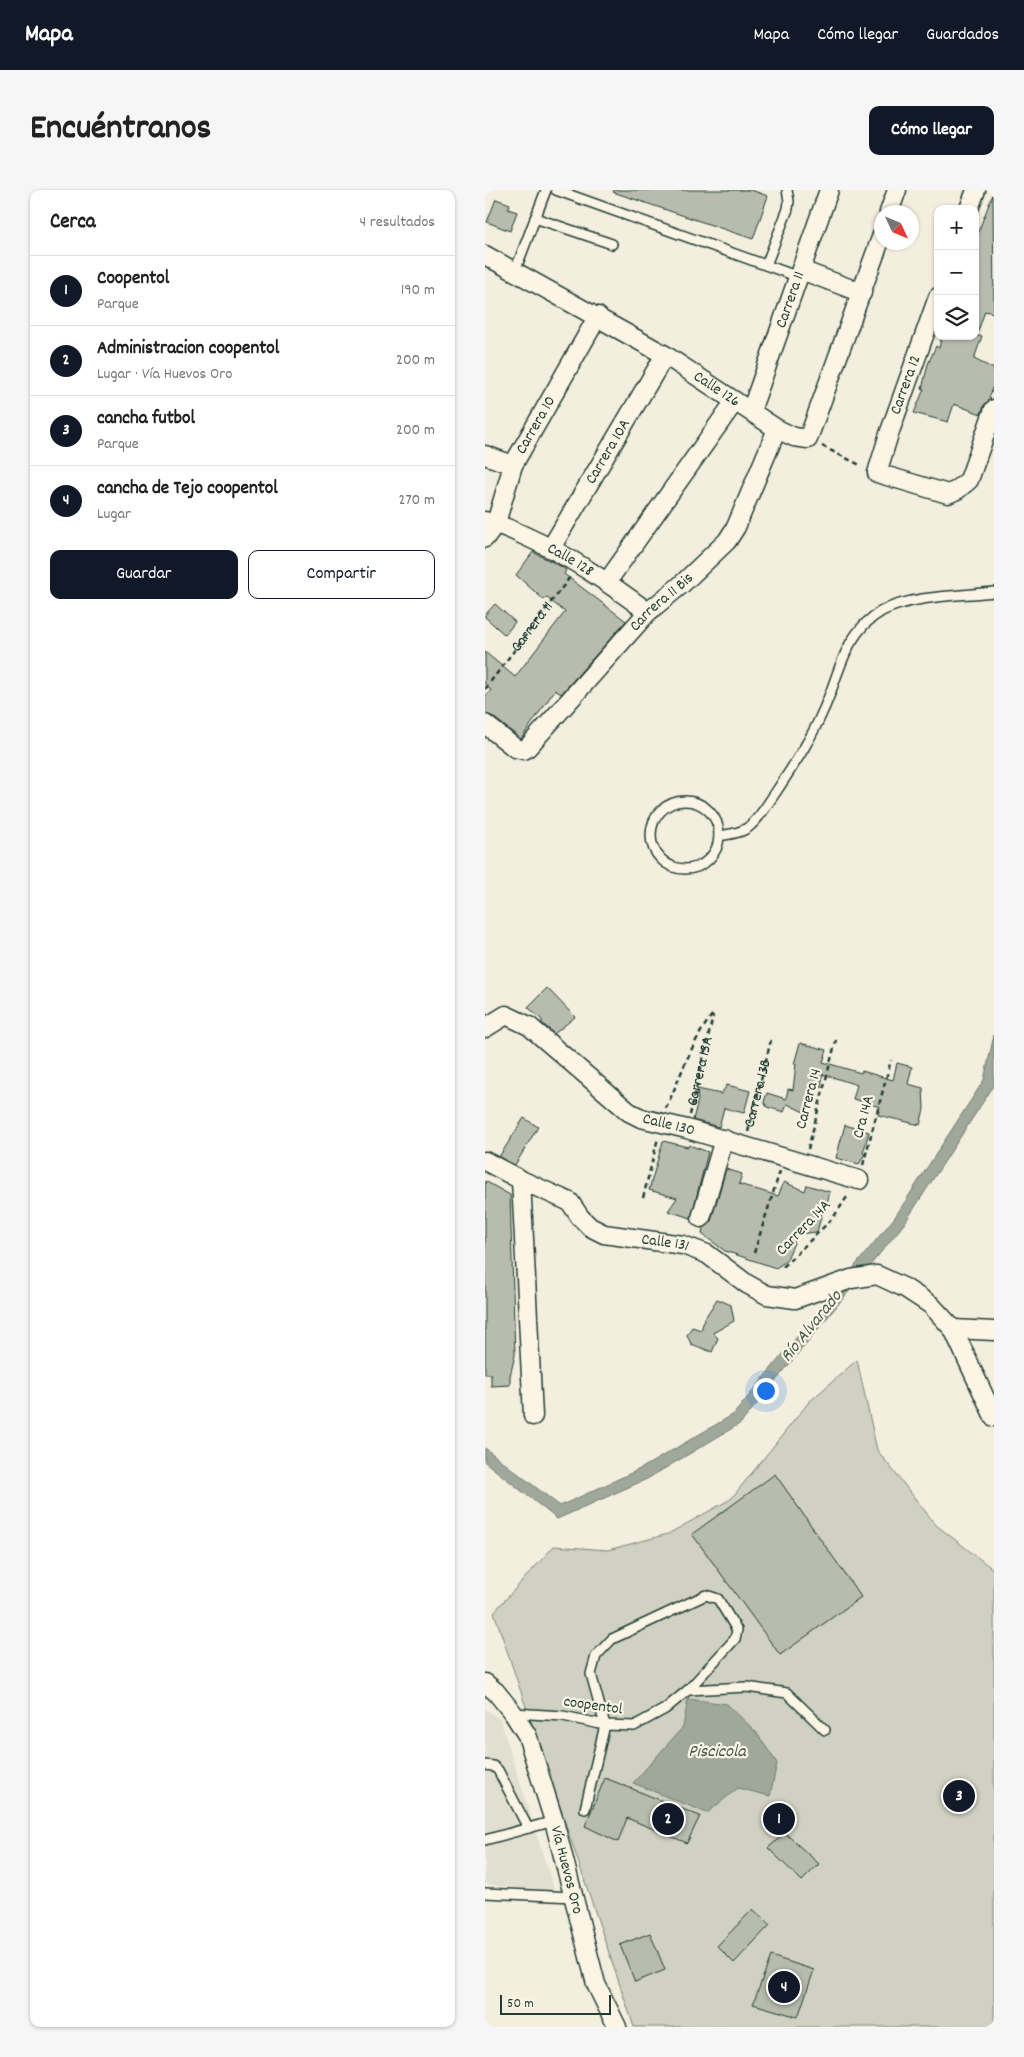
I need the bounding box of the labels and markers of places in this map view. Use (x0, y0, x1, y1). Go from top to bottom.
pin: 3 (943, 1777, 975, 1815)
pin: 2 (652, 1800, 684, 1838)
pin: 1 (763, 1800, 795, 1838)
pin: 4 (768, 1968, 800, 2006)

